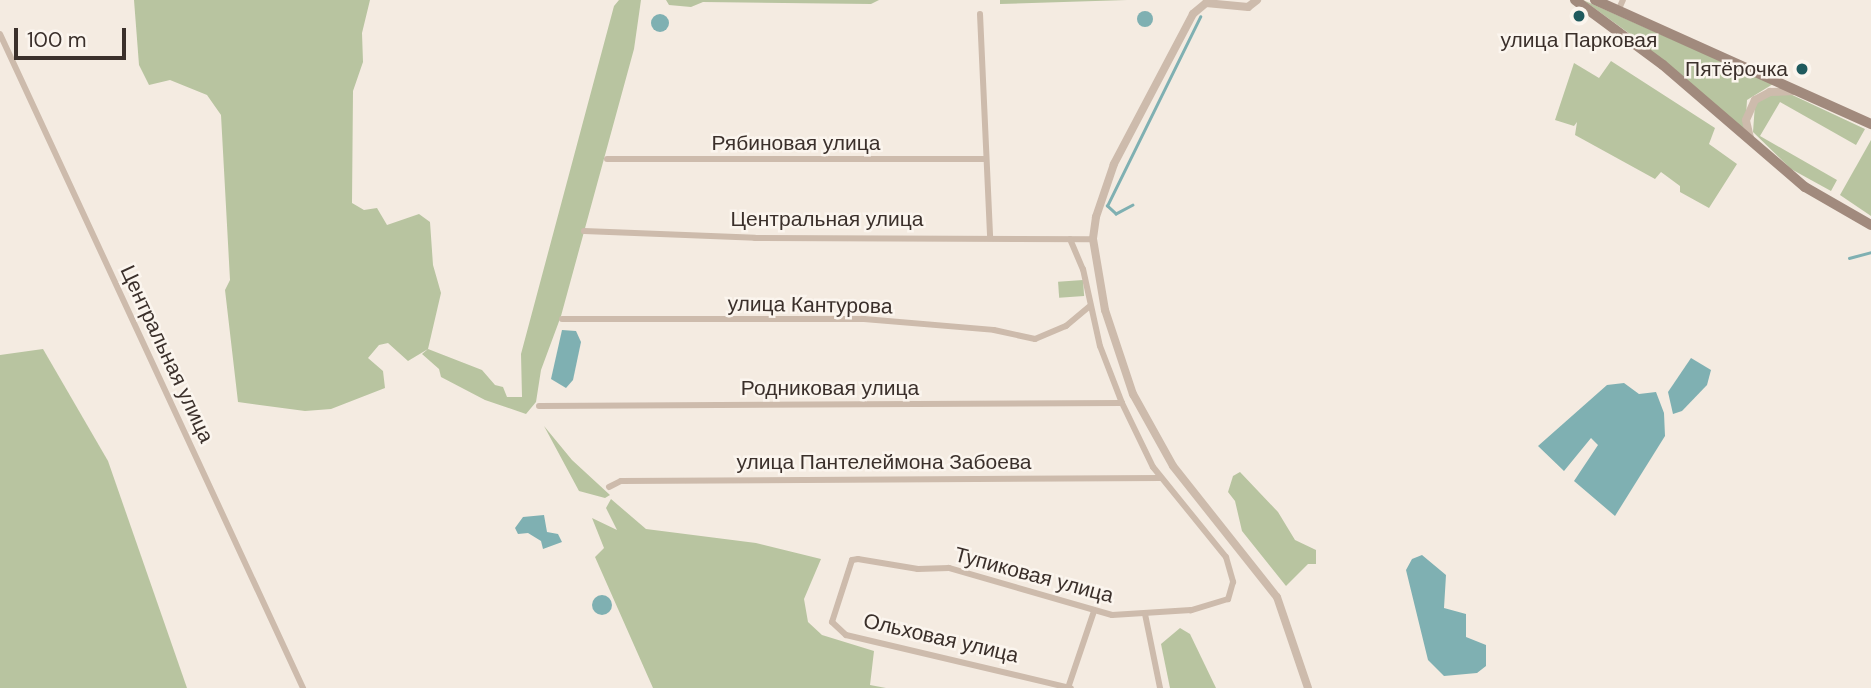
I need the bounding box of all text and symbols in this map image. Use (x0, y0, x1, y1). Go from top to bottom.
marker: улица Парковая (1571, 8, 1587, 24)
scale bar (18, 14, 130, 58)
text: 100 m (27, 26, 87, 54)
place label: улица Парковая (1501, 27, 1657, 53)
place label: Пятёрочка (1685, 56, 1788, 82)
marker: Пятёрочка (1794, 61, 1810, 77)
street label: Рябиновая улица (711, 130, 881, 156)
street label: Центральная улица (731, 206, 923, 232)
street label: Центральная улица (115, 261, 219, 447)
street label: улица Кантурова (727, 291, 893, 319)
street label: Родниковая улица (741, 375, 919, 401)
street label: улица Пантелеймона Забоева (736, 449, 1032, 475)
street label: Тупиковая улица (952, 542, 1116, 608)
street label: Ольховая улица (861, 608, 1021, 668)

